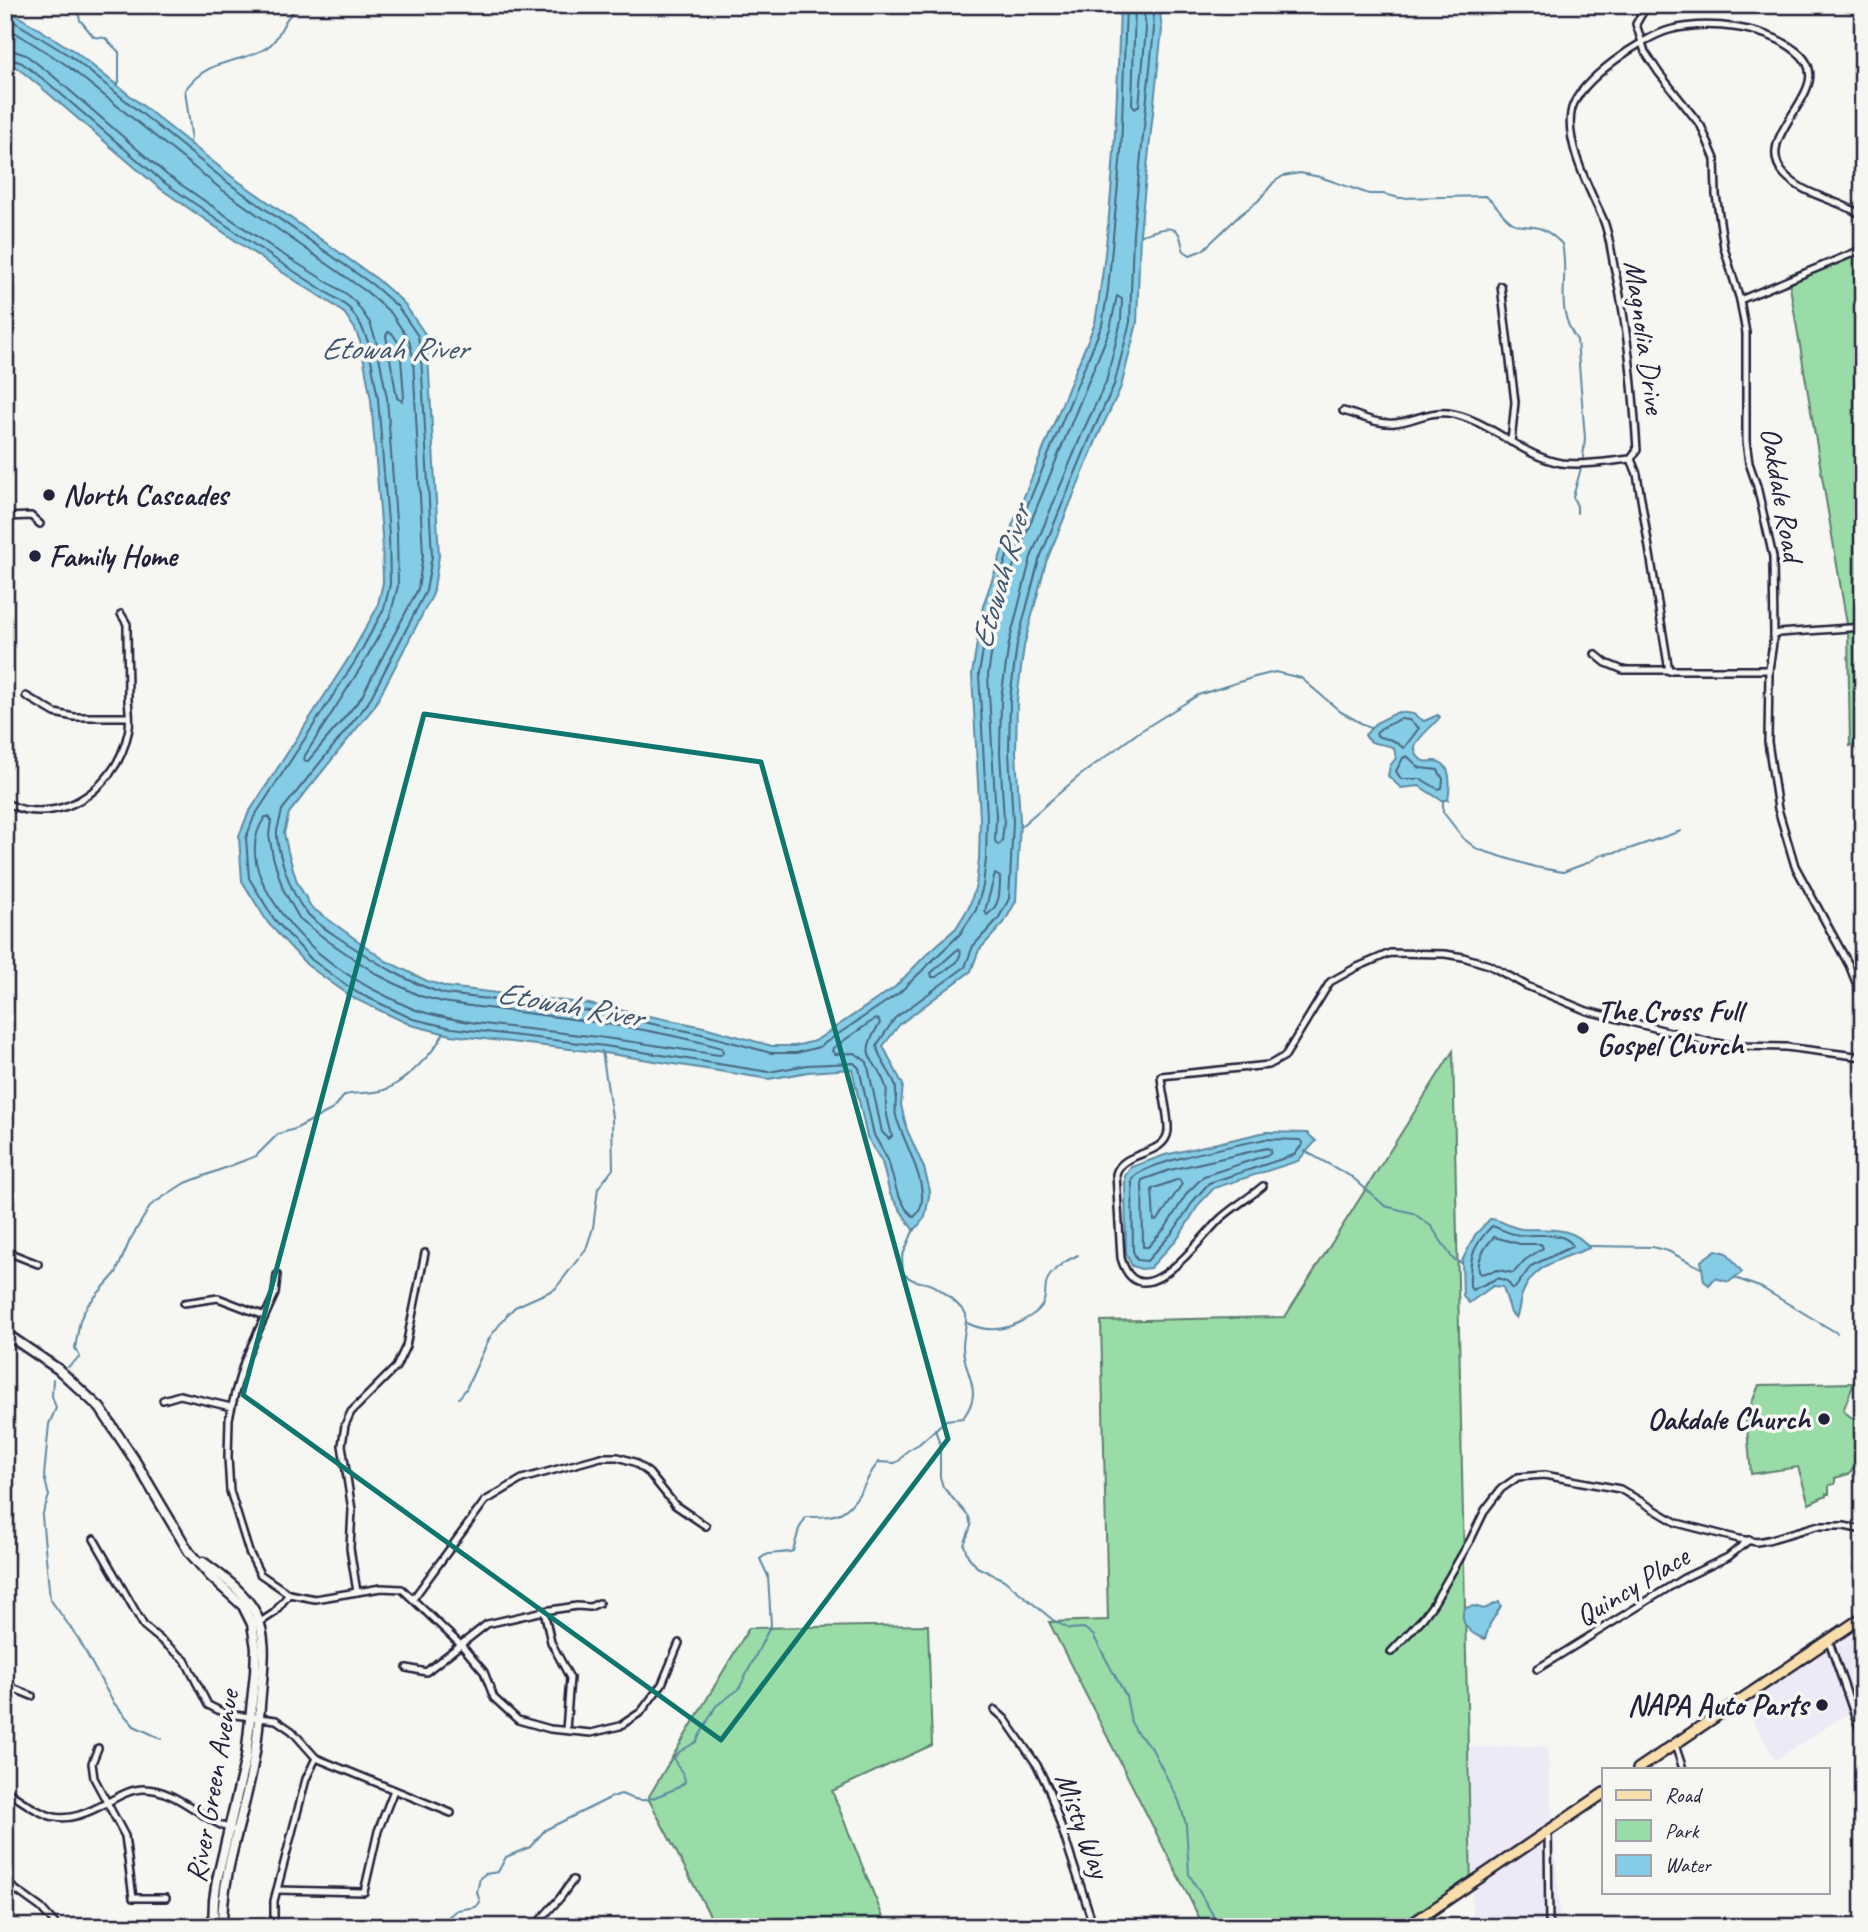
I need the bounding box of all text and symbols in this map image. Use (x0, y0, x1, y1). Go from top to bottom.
street label: Magnolia Drive (1615, 258, 1675, 418)
water label: Etowah River (321, 328, 472, 369)
street label: Oakdale Road (1752, 424, 1813, 568)
place label: North Cascades (63, 476, 231, 514)
marker: North Cascades (41, 487, 57, 503)
water label: Etowah River (961, 497, 1042, 653)
place label: Family Home (49, 537, 179, 575)
marker: Family Home (27, 548, 43, 564)
water label: Etowah River (494, 972, 650, 1038)
place label: The Cross Full Gospel Church (1597, 992, 1748, 1064)
marker: The Cross Full Gospel Church (1575, 1020, 1591, 1036)
place label: Oakdale Church (1647, 1400, 1812, 1438)
marker: Oakdale Church (1816, 1411, 1832, 1427)
street label: Quincy Place (1568, 1536, 1698, 1635)
street label: River Green Avenue (176, 1685, 248, 1885)
place label: NAPA Auto Parts (1627, 1686, 1811, 1724)
marker: NAPA Auto Parts (1814, 1697, 1830, 1713)
street label: Misty Way (1047, 1767, 1120, 1885)
legend (1602, 1768, 1829, 1894)
text: Road (1665, 1782, 1704, 1808)
text: Park (1665, 1818, 1700, 1844)
text: Water (1665, 1852, 1712, 1878)

